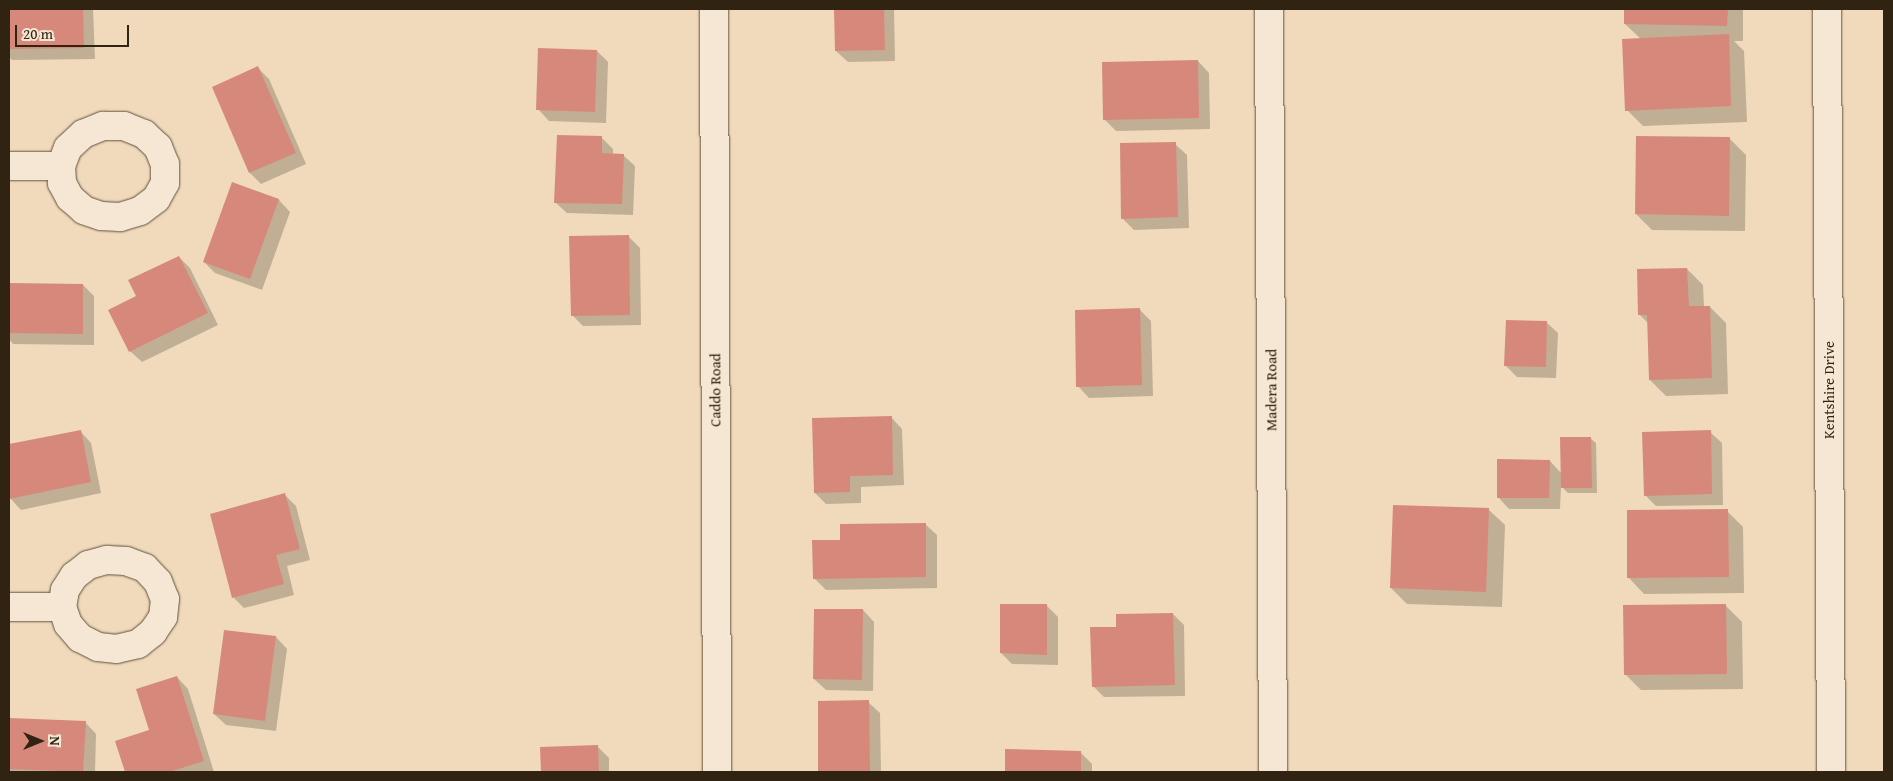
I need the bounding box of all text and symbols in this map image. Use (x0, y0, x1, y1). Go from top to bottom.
scale bar (18, 15, 131, 47)
text: 20 m (23, 23, 53, 44)
street label: Kentshire Drive (1820, 341, 1838, 439)
street label: Madera Road (1262, 349, 1280, 431)
street label: Caddo Road (706, 353, 724, 427)
north arrow (15, 716, 65, 766)
text: N (45, 736, 65, 746)

